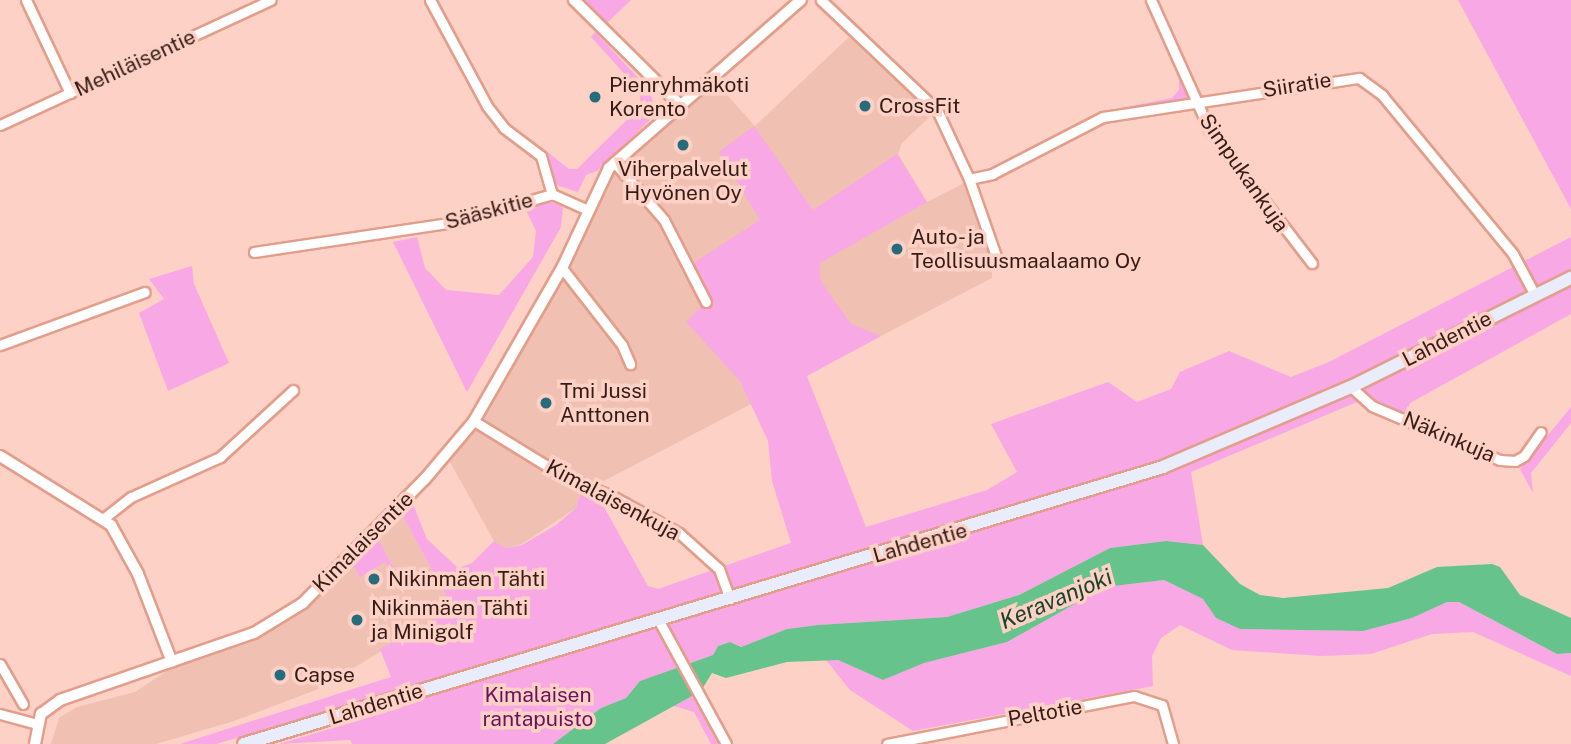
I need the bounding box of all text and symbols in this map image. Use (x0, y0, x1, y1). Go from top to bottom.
street label: Mehiläisentie (71, 24, 199, 102)
street label: Siiratie (1261, 67, 1333, 103)
place label: Pienryhmäkoti Korento (609, 72, 749, 122)
marker: Pienryhmäkoti Korento (587, 89, 603, 105)
place label: CrossFit (879, 93, 960, 119)
marker: CrossFit (857, 98, 873, 114)
street label: Simpukankuja (1194, 109, 1294, 237)
marker: Viherpalvelut Hyvönen Oy (675, 137, 691, 153)
place label: Viherpalvelut Hyvönen Oy (618, 156, 748, 206)
street label: Sääskitie (442, 187, 536, 235)
place label: Auto- ja Teollisuusmaalaamo Oy (911, 224, 1141, 274)
marker: Auto- ja Teollisuusmaalaamo Oy (889, 241, 905, 257)
street label: Lahdentie (1398, 306, 1496, 372)
place label: Tmi Jussi Anttonen (560, 378, 650, 428)
marker: Tmi Jussi Anttonen (538, 395, 554, 411)
street label: Näkinkuja (1399, 406, 1499, 468)
street label: Kimalaisenkuja (542, 454, 684, 546)
street label: Kimalaisentie (307, 486, 419, 598)
street label: Lahdentie (870, 518, 970, 568)
water label: Keravanjoki (996, 563, 1116, 635)
place label: Nikinmäen Tähti (388, 566, 545, 592)
marker: Nikinmäen Tähti (366, 571, 382, 587)
place label: Nikinmäen Tähti ja Minigolf (371, 595, 528, 645)
marker: Nikinmäen Tähti ja Minigolf (349, 612, 365, 628)
place label: Capse (294, 662, 355, 688)
marker: Capse (272, 667, 288, 683)
street label: Lahdentie (326, 678, 426, 730)
park label: Kimalaisen rantapuisto (483, 682, 593, 732)
street label: Peltotie (1006, 694, 1084, 732)

